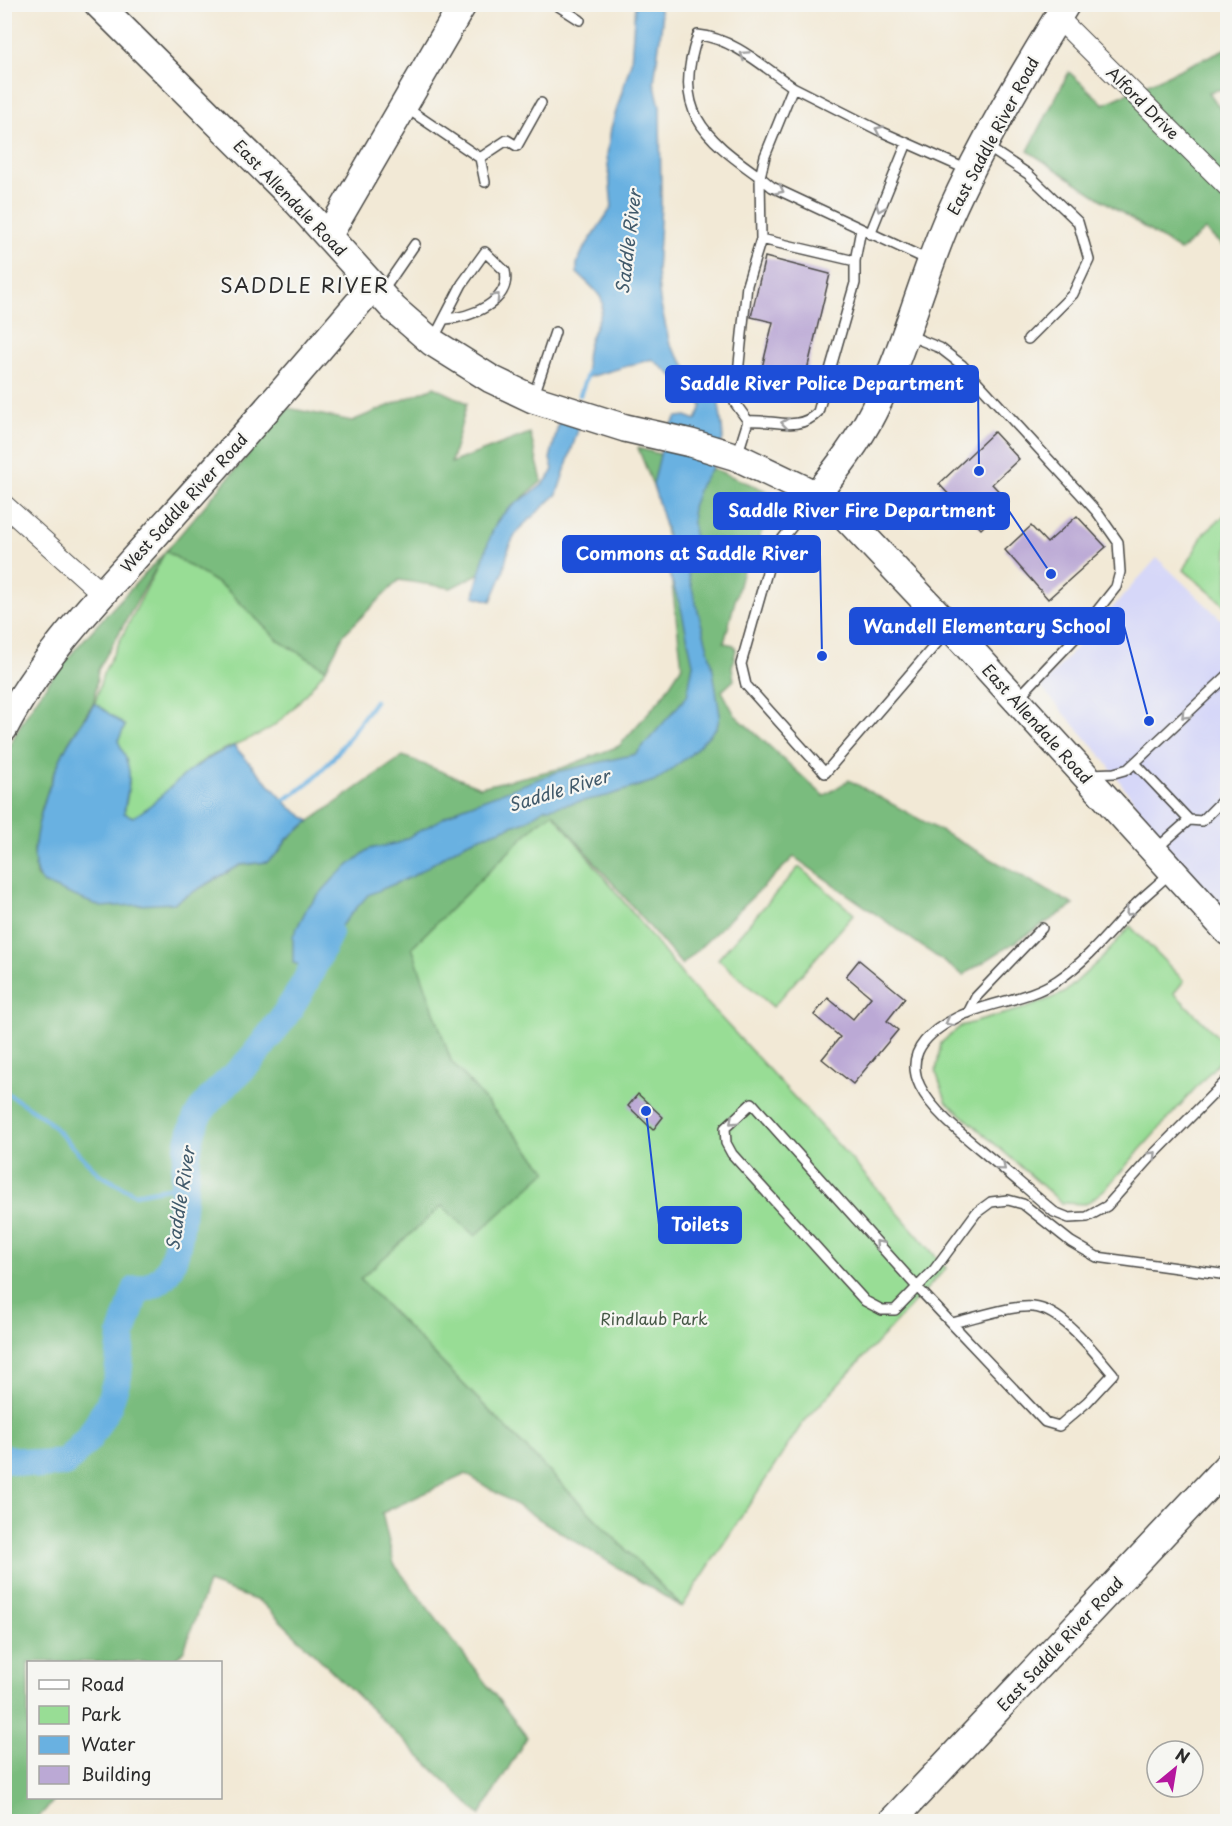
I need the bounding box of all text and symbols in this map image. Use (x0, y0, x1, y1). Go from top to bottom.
one-way arrow (740, 50, 750, 62)
street label: East Saddle River Road (940, 52, 1044, 219)
street label: Alford Drive (1102, 60, 1186, 144)
one-way arrow (874, 126, 885, 138)
street label: East Allendale Road (229, 134, 353, 261)
one-way arrow (774, 183, 785, 195)
water label: Saddle River (608, 185, 648, 295)
one-way arrow (875, 201, 887, 212)
district label: SADDLE RIVER (220, 270, 390, 300)
one-way arrow (488, 293, 499, 304)
callout: Saddle River Police Department (666, 366, 978, 402)
text: Saddle River Police Department (680, 369, 964, 396)
one-way arrow (780, 418, 790, 430)
street label: West Saddle River Road (114, 427, 252, 577)
callout: Saddle River Fire Department (714, 493, 1009, 529)
text: Saddle River Fire Department (728, 496, 996, 523)
callout: Commons at Saddle River (563, 536, 820, 572)
text: Commons at Saddle River (576, 539, 809, 566)
callout: Wandell Elementary School (850, 608, 1124, 644)
text: Wandell Elementary School (863, 612, 1111, 639)
street label: East Allendale Road (977, 658, 1098, 789)
one-way arrow (1181, 708, 1192, 719)
water label: Saddle River (505, 761, 615, 818)
one-way arrow (1125, 905, 1136, 915)
one-way arrow (945, 1015, 955, 1026)
one-way arrow (730, 1114, 740, 1125)
water label: Saddle River (158, 1142, 201, 1253)
one-way arrow (1146, 1151, 1157, 1161)
one-way arrow (995, 1160, 1006, 1171)
callout: Toilets (659, 1207, 741, 1243)
text: Toilets (671, 1210, 729, 1237)
one-way arrow (875, 1241, 886, 1251)
park label: Rindlaub Park (600, 1306, 708, 1330)
street label: East Saddle River Road (991, 1571, 1128, 1716)
legend (27, 1661, 222, 1799)
text: Road (81, 1670, 125, 1697)
text: Park (81, 1700, 121, 1727)
text: Water (81, 1730, 136, 1757)
north arrow (1145, 1739, 1205, 1799)
text: N (1172, 1742, 1194, 1769)
text: Building (81, 1760, 151, 1787)

